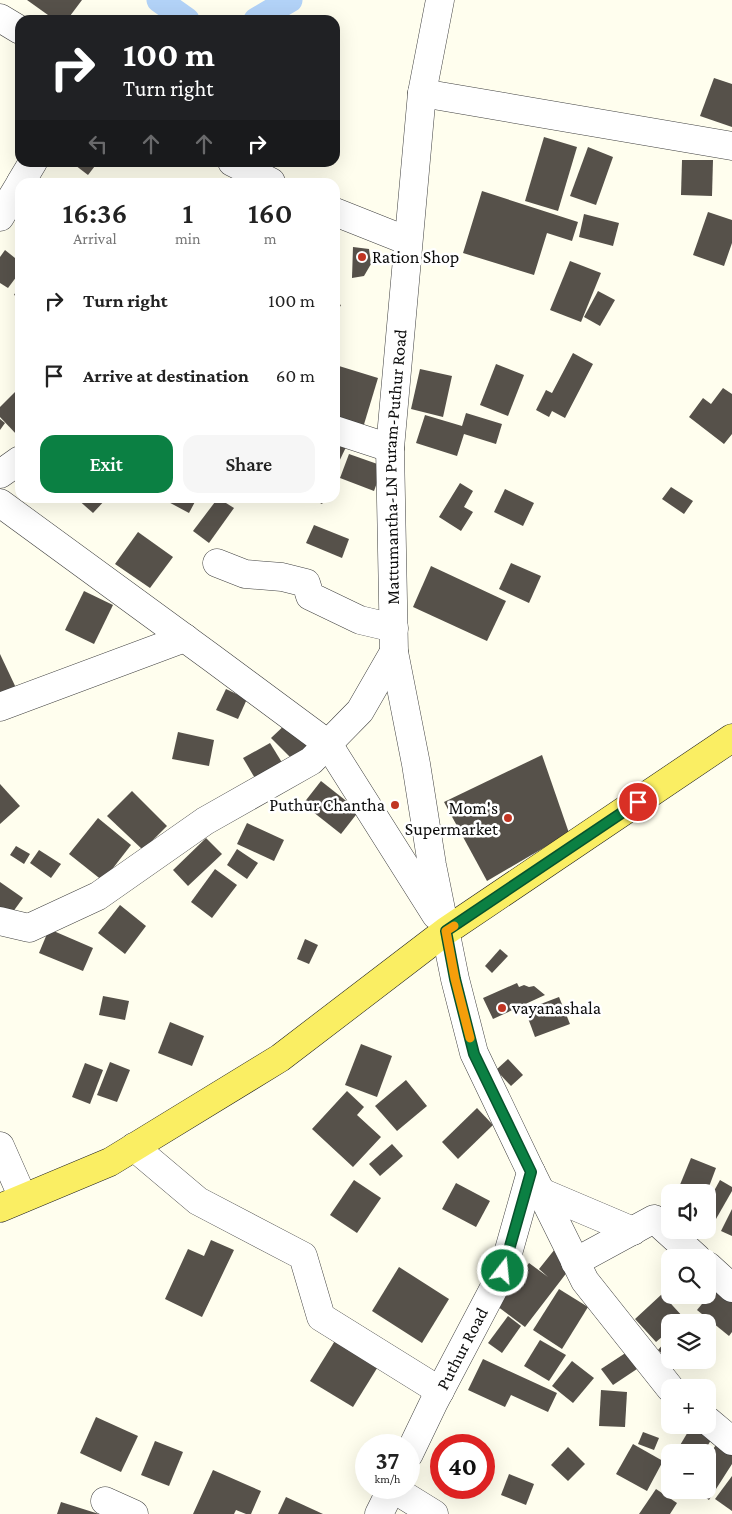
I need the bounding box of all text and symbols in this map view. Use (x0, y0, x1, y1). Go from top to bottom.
icon: right (40, 35, 105, 100)
text: 100 m (123, 35, 215, 74)
text: Turn right (123, 76, 214, 101)
icon: left (84, 130, 112, 158)
icon: ahead (137, 130, 165, 158)
icon: ahead (190, 130, 218, 158)
icon: right (243, 130, 271, 158)
text: 16:36 (63, 196, 127, 229)
text: 1 (182, 196, 193, 229)
text: 160 (248, 196, 292, 229)
text: Arrival (73, 230, 117, 247)
text: min (175, 230, 201, 247)
text: m (264, 230, 277, 247)
place label: Ration Shop (372, 247, 459, 267)
marker: Ration Shop (356, 251, 368, 263)
icon: right (40, 287, 68, 315)
text: Turn right (83, 290, 168, 311)
text: 100 m (268, 290, 315, 311)
street label: Mattumantha-LN Puram-Puthur Road (380, 328, 411, 605)
icon: arrive (40, 362, 68, 390)
text: Arrive at destination (83, 365, 249, 386)
text: 60 m (276, 365, 315, 386)
button: Exit (40, 435, 173, 493)
button: Share (183, 435, 315, 493)
pin (617, 781, 659, 823)
icon: arrive (624, 788, 652, 816)
place label: Puthur Chantha (269, 795, 385, 815)
place label: Mom's Supermarket (405, 798, 499, 839)
marker: Puthur Chantha (389, 799, 401, 811)
marker: Mom's Supermarket (502, 812, 514, 824)
place label: vayanashala (511, 998, 601, 1018)
marker: vayanashala (496, 1002, 508, 1014)
map controls (661, 1184, 716, 1499)
button: sound (661, 1184, 716, 1239)
position arrow (476, 1244, 528, 1296)
button: search (661, 1249, 716, 1304)
street label: Puthur Road (432, 1304, 492, 1393)
button: layers (661, 1314, 716, 1369)
button: + (661, 1379, 716, 1434)
speed limit sign: 40 (430, 1434, 495, 1499)
button: − (661, 1444, 716, 1499)
text: 37 (376, 1447, 399, 1474)
text: km/h (375, 1472, 400, 1486)

